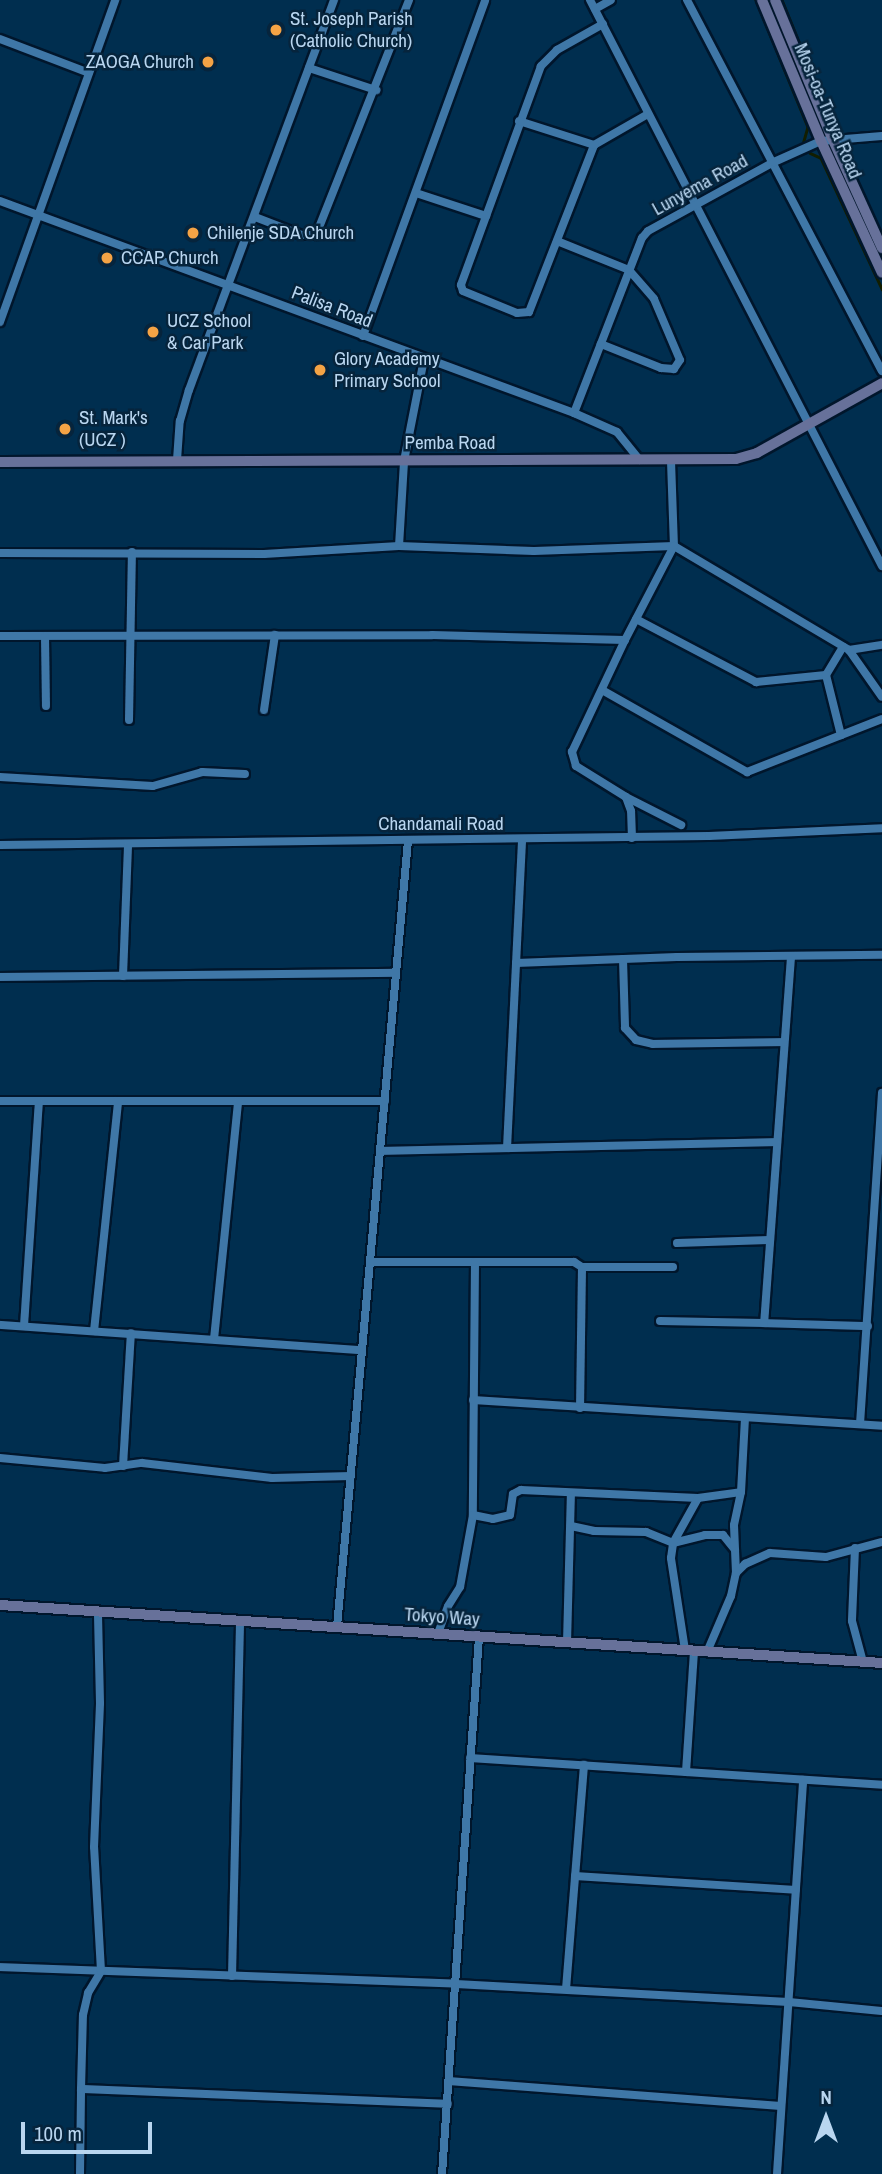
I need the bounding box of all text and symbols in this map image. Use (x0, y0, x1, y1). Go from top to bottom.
place label: St. Joseph Parish (Catholic Church) (290, 8, 413, 52)
marker: St. Joseph Parish (Catholic Church) (268, 22, 284, 38)
street label: Mosi-oa-Tunya Road (789, 40, 867, 182)
place label: ZAOGA Church (85, 51, 194, 73)
marker: ZAOGA Church (200, 54, 216, 70)
street label: Lunyema Road (648, 149, 752, 221)
place label: Chilenje SDA Church (207, 222, 355, 244)
marker: Chilenje SDA Church (185, 225, 201, 241)
place label: CCAP Church (121, 247, 219, 269)
marker: CCAP Church (99, 250, 115, 266)
street label: Palisa Road (288, 281, 376, 333)
place label: UCZ School & Car Park (167, 310, 251, 354)
marker: UCZ School & Car Park (145, 324, 161, 340)
place label: Glory Academy Primary School (334, 348, 440, 392)
marker: Glory Academy Primary School (312, 362, 328, 378)
place label: St. Mark's (UCZ ) (79, 407, 148, 451)
marker: St. Mark's (UCZ ) (57, 421, 73, 437)
street label: Pemba Road (405, 432, 495, 454)
street label: Chandamali Road (378, 813, 504, 835)
street label: Tokyo Way (403, 1603, 481, 1631)
north arrow (791, 2083, 861, 2153)
text: N (820, 2084, 832, 2110)
scale bar (24, 2108, 156, 2152)
text: 100 m (34, 2119, 82, 2148)

